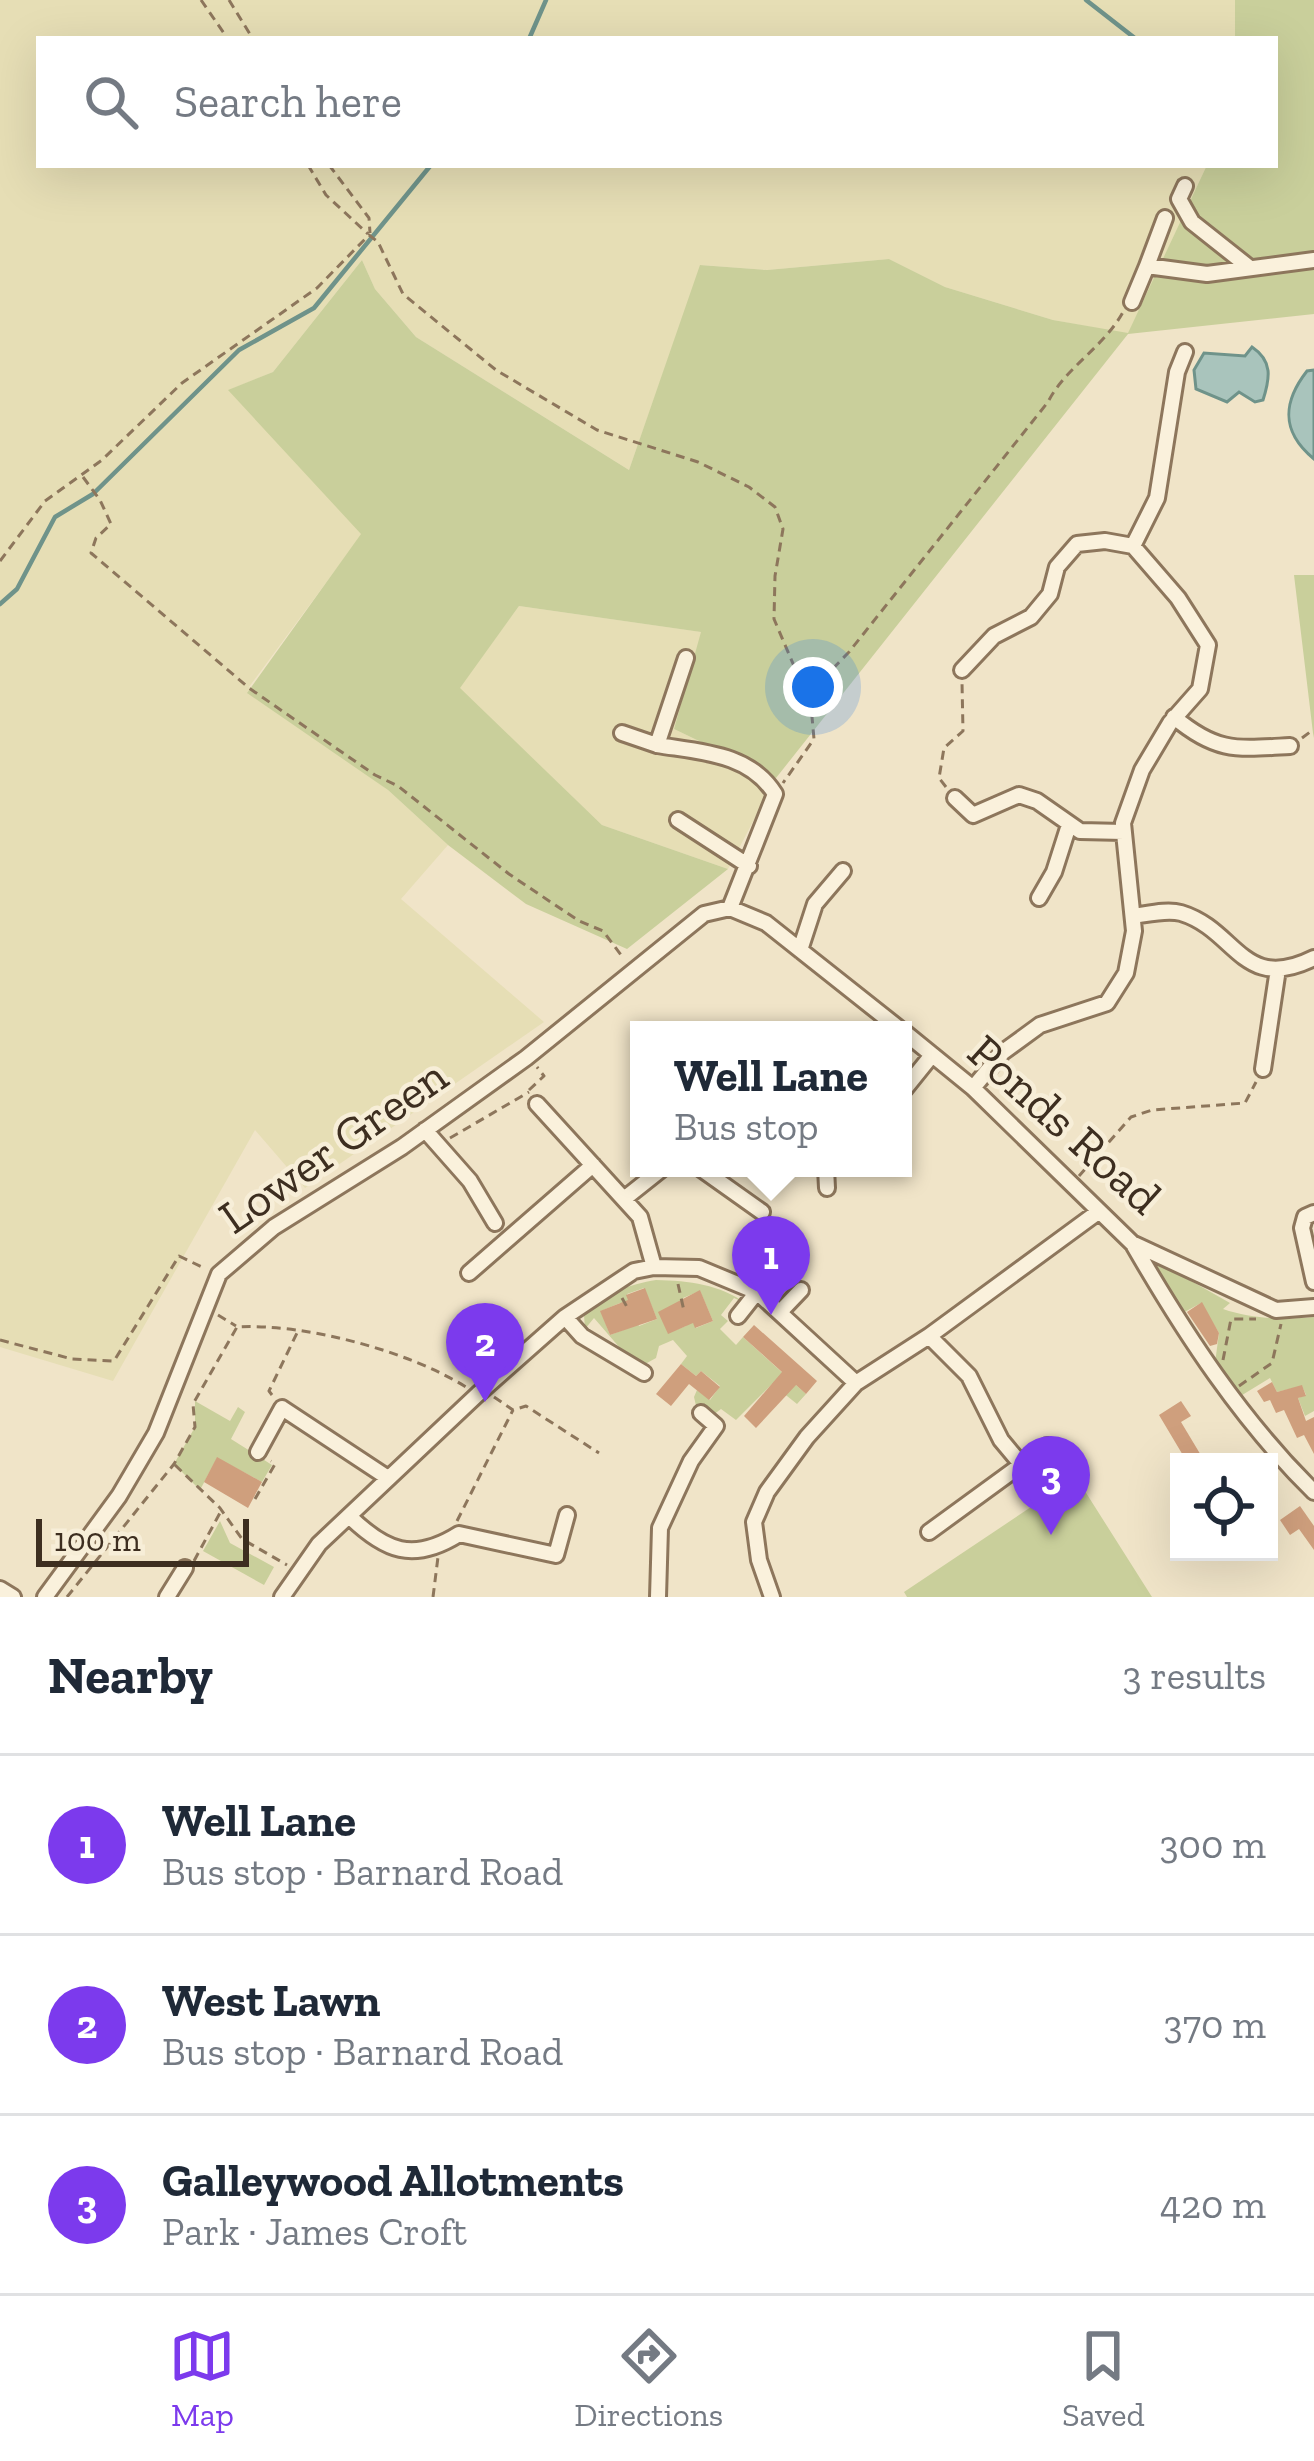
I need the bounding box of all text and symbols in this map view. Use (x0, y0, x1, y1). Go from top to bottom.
search box (36, 36, 1278, 168)
icon: search (78, 69, 144, 135)
text: Search here (174, 75, 402, 129)
your location (783, 657, 843, 717)
popup (630, 1021, 912, 1177)
street label: Ponds Road (957, 1022, 1173, 1226)
street label: Lower Green (208, 1046, 458, 1245)
text: Well Lane (674, 1049, 868, 1103)
text: Bus stop (674, 1103, 818, 1150)
pin: 1 (732, 1216, 810, 1315)
pin: 2 (446, 1303, 524, 1402)
pin: 3 (1012, 1436, 1090, 1535)
map controls (1170, 1453, 1278, 1561)
button: locate (1170, 1453, 1278, 1561)
scale bar (36, 1513, 249, 1566)
text: 100 m (54, 1520, 141, 1559)
text: Nearby (48, 1645, 213, 1706)
text: 3 results (1122, 1652, 1266, 1699)
text: Well Lane (162, 1794, 356, 1848)
text: 1 (79, 1821, 95, 1868)
text: 300 m (1159, 1821, 1266, 1868)
text: Bus stop · Barnard Road (162, 1848, 563, 1895)
text: West Lawn (162, 1974, 381, 2028)
text: 2 (77, 2001, 97, 2048)
text: 370 m (1164, 2001, 1266, 2048)
text: Bus stop · Barnard Road (162, 2028, 563, 2075)
text: Galleywood Allotments (162, 2154, 624, 2208)
text: 3 (77, 2181, 97, 2228)
text: 420 m (1160, 2181, 1266, 2228)
text: Park · James Croft (162, 2208, 467, 2255)
tab: Map (169, 2323, 235, 2434)
tab: Directions (574, 2323, 723, 2434)
tab: Saved (1062, 2323, 1145, 2434)

